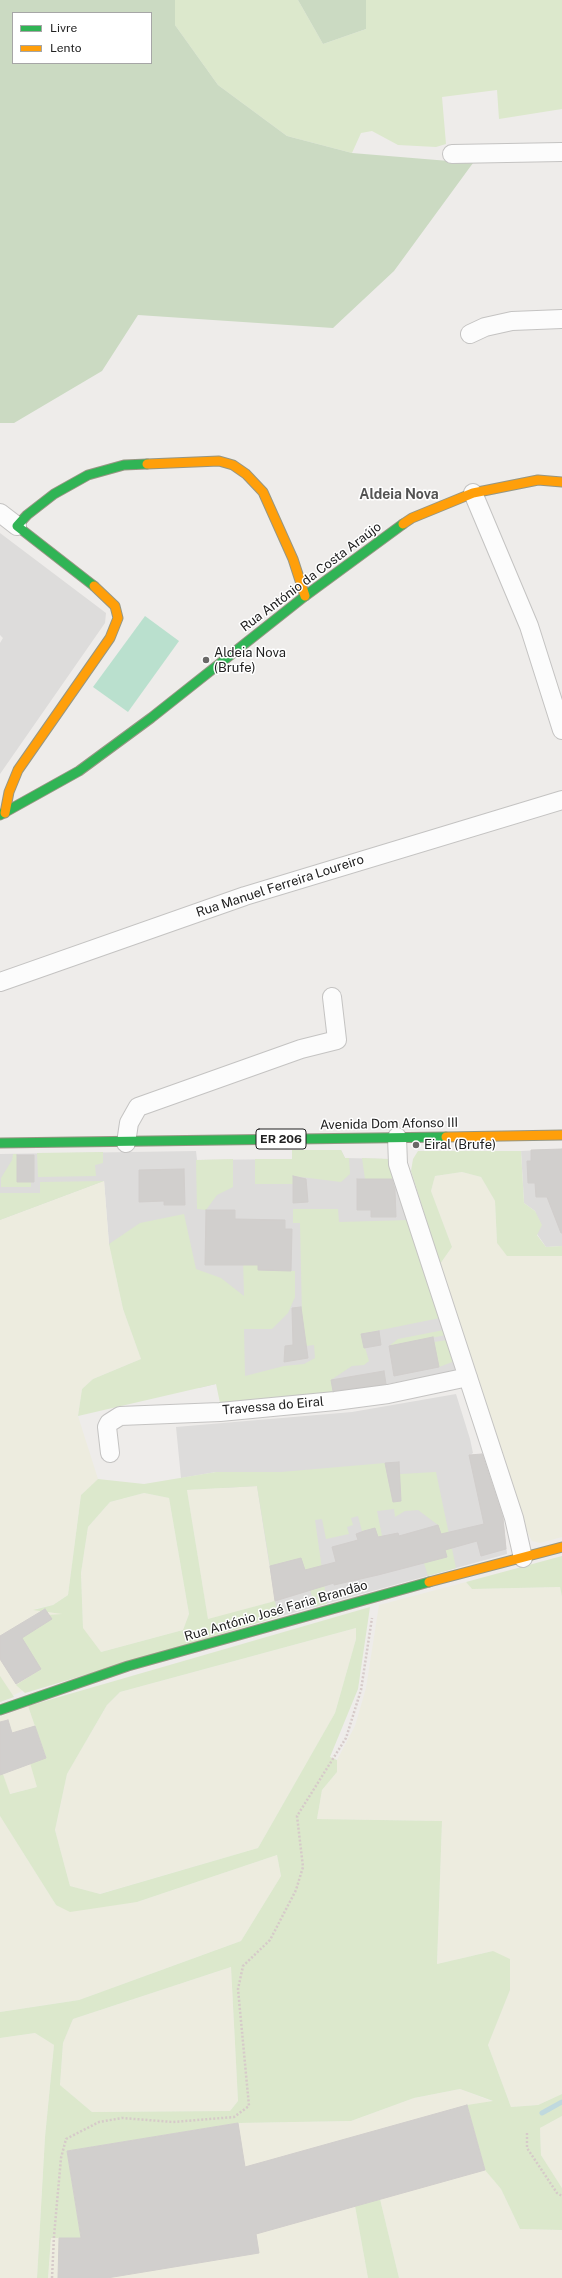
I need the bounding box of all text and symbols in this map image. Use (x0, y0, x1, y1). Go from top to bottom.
legend (12, 12, 152, 64)
text: Livre (50, 21, 77, 35)
text: Lento (50, 41, 81, 55)
district label: Aldeia Nova (359, 487, 439, 503)
street label: Rua António da Costa Araújo (238, 519, 384, 635)
place label: Aldeia Nova (Brufe) (214, 645, 286, 676)
marker: Aldeia Nova (Brufe) (201, 655, 211, 665)
street label: Rua Manuel Ferreira Loureiro (194, 851, 366, 921)
street label: Avenida Dom Afonso III (320, 1115, 458, 1133)
road number: ER 206 (256, 1129, 306, 1149)
place label: Eiral (Brufe) (424, 1137, 496, 1153)
marker: Eiral (Brufe) (411, 1140, 421, 1150)
street label: Travessa do Eiral (222, 1394, 324, 1418)
street label: Rua António José Faria Brandão (183, 1577, 369, 1645)

